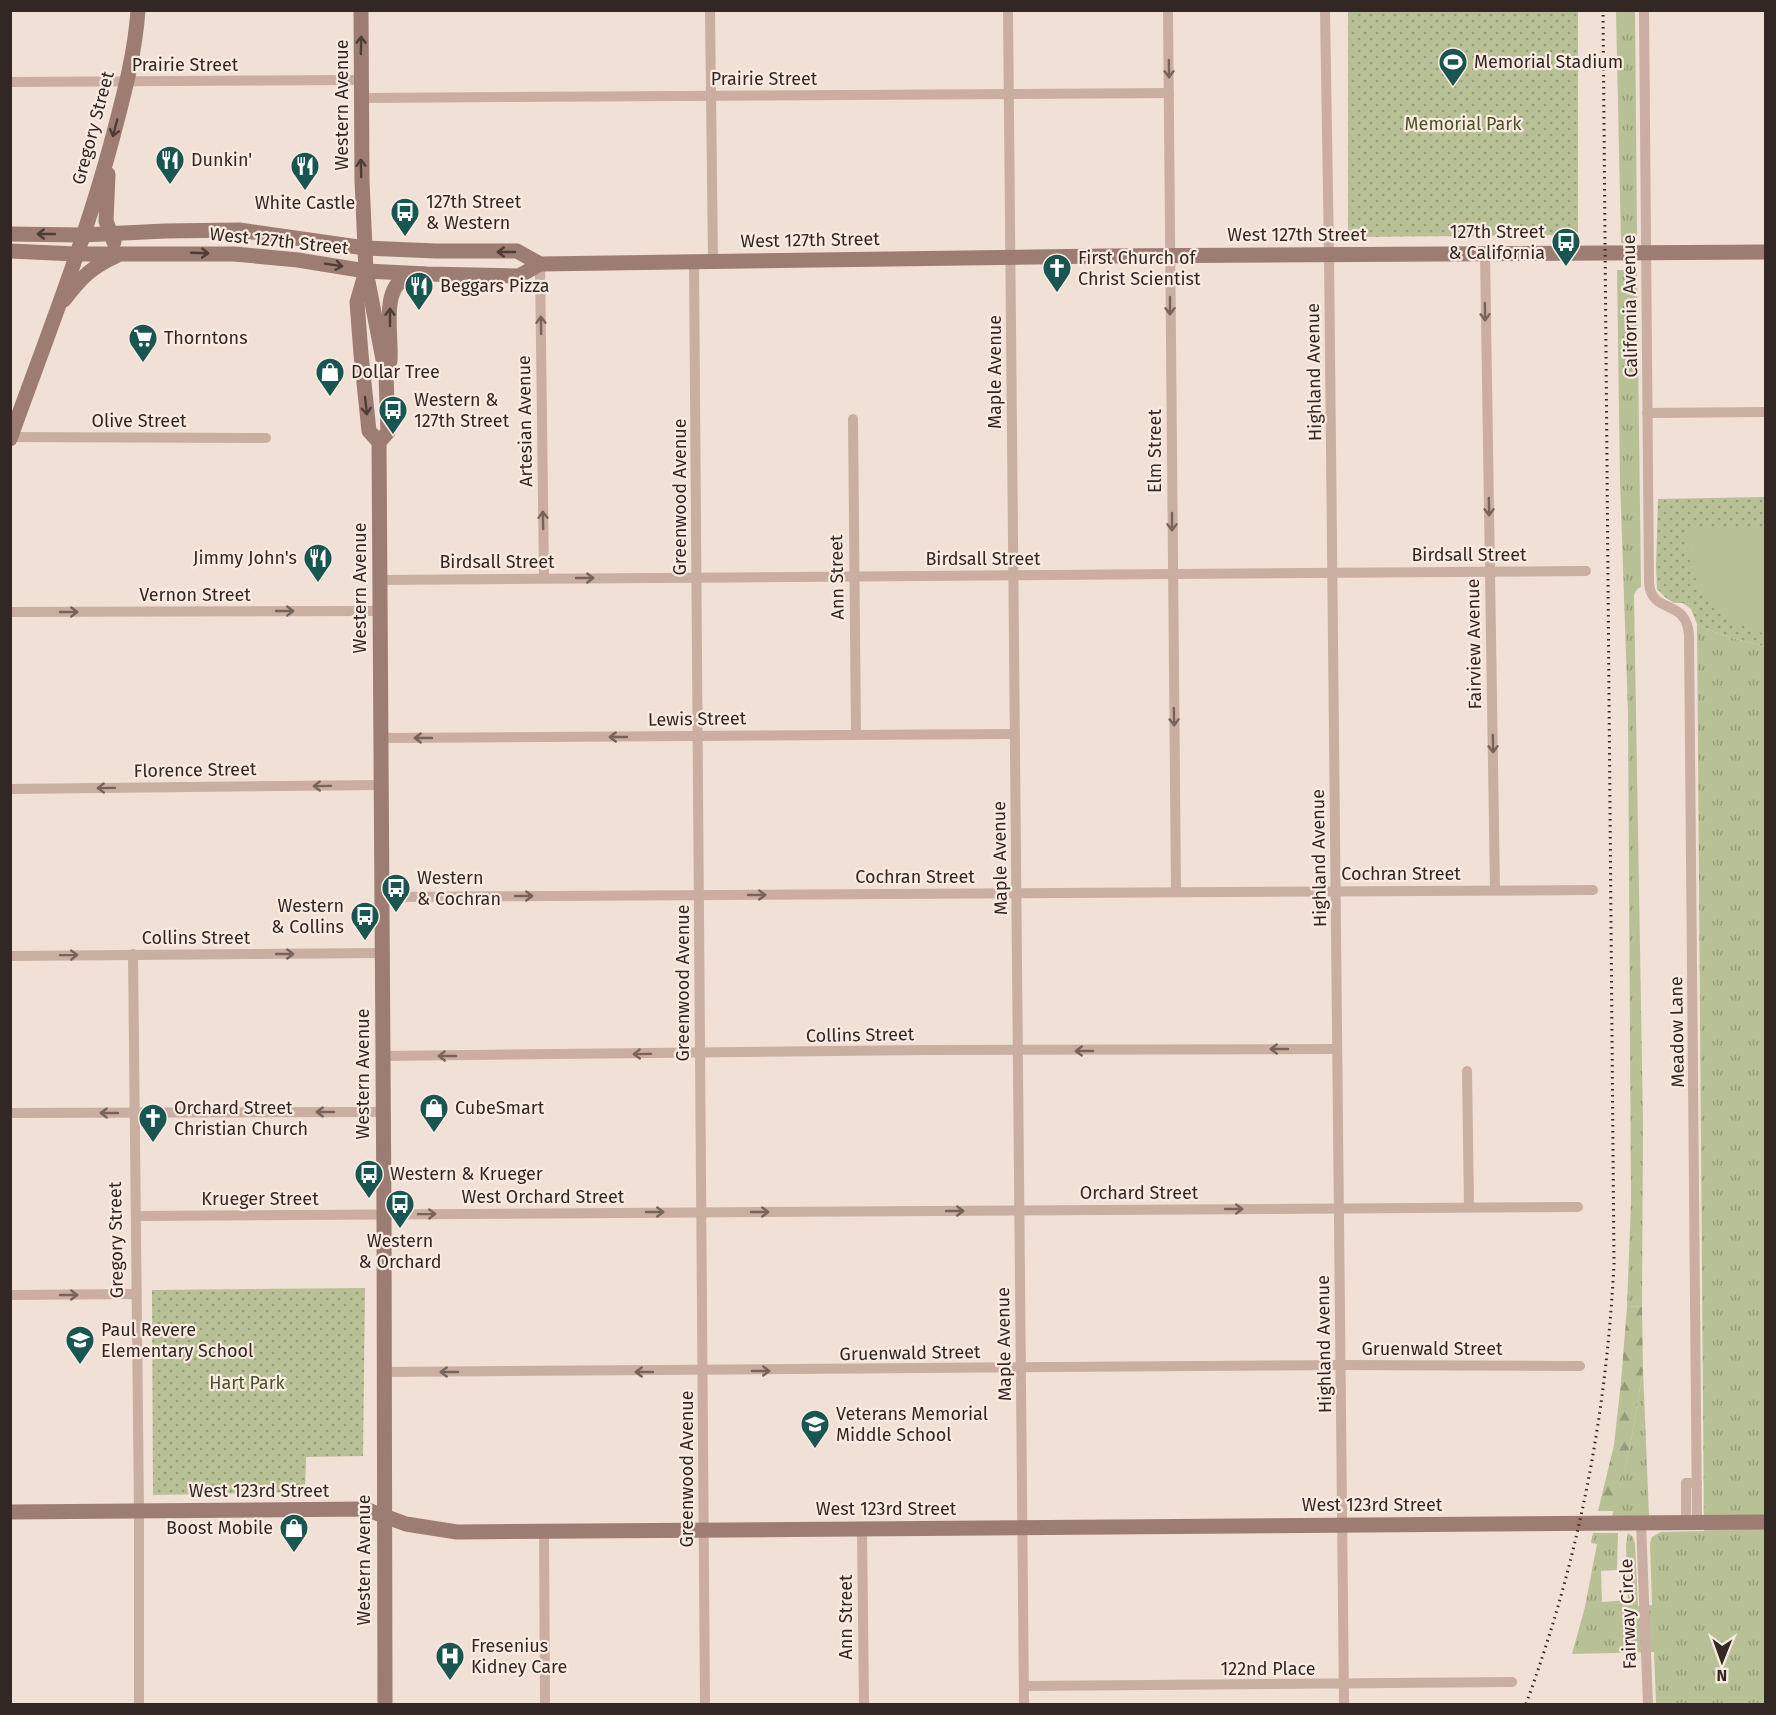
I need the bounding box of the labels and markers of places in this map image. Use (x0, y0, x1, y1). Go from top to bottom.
sports icon: Memorial Stadium (1437, 46, 1469, 88)
place label: Memorial Stadium (1474, 51, 1623, 73)
restaurant icon: Dunkin' (154, 144, 186, 186)
place label: Dunkin' (191, 149, 252, 171)
restaurant icon: White Castle (289, 150, 321, 192)
place label: 127th Street & Western (426, 191, 522, 234)
place label: White Castle (255, 192, 355, 214)
bus stop icon: 127th Street & Western (389, 196, 421, 238)
place label: 127th Street & California (1449, 221, 1545, 264)
bus stop icon: 127th Street & California (1550, 226, 1582, 268)
place label: First Church of Christ Scientist (1078, 247, 1201, 290)
church icon: First Church of Christ Scientist (1041, 252, 1073, 294)
restaurant icon: Beggars Pizza (403, 270, 435, 312)
place label: Beggars Pizza (440, 275, 550, 297)
supermarket icon: Thorntons (127, 322, 159, 364)
place label: Thorntons (164, 327, 248, 349)
shop icon: Dollar Tree (314, 356, 346, 398)
place label: Dollar Tree (351, 361, 440, 383)
place label: Western & 127th Street (414, 389, 510, 432)
bus stop icon: Western & 127th Street (377, 394, 409, 436)
restaurant icon: Jimmy John's (302, 542, 334, 584)
place label: Jimmy John's (193, 547, 297, 569)
place label: Western & Cochran (417, 867, 501, 910)
bus stop icon: Western & Cochran (380, 872, 412, 914)
place label: Western & Collins (271, 895, 344, 938)
bus stop icon: Western & Collins (349, 900, 381, 942)
shop icon: CubeSmart (418, 1092, 450, 1134)
place label: Orchard Street Christian Church (174, 1097, 308, 1140)
place label: CubeSmart (455, 1097, 545, 1119)
church icon: Orchard Street Christian Church (137, 1102, 169, 1144)
bus stop icon: Western & Krueger (353, 1158, 385, 1200)
place label: Western & Krueger (390, 1163, 543, 1185)
bus stop icon: Western & Orchard (384, 1188, 416, 1230)
place label: Western & Orchard (359, 1230, 441, 1273)
place label: Paul Revere Elementary School (101, 1319, 253, 1362)
school or university icon: Paul Revere Elementary School (64, 1324, 96, 1366)
place label: Veterans Memorial Middle School (836, 1403, 988, 1446)
school or university icon: Veterans Memorial Middle School (799, 1408, 831, 1450)
shop icon: Boost Mobile (278, 1512, 310, 1554)
place label: Boost Mobile (166, 1517, 273, 1539)
place label: Fresenius Kidney Care (471, 1635, 567, 1678)
hospital icon: Fresenius Kidney Care (434, 1640, 466, 1682)

